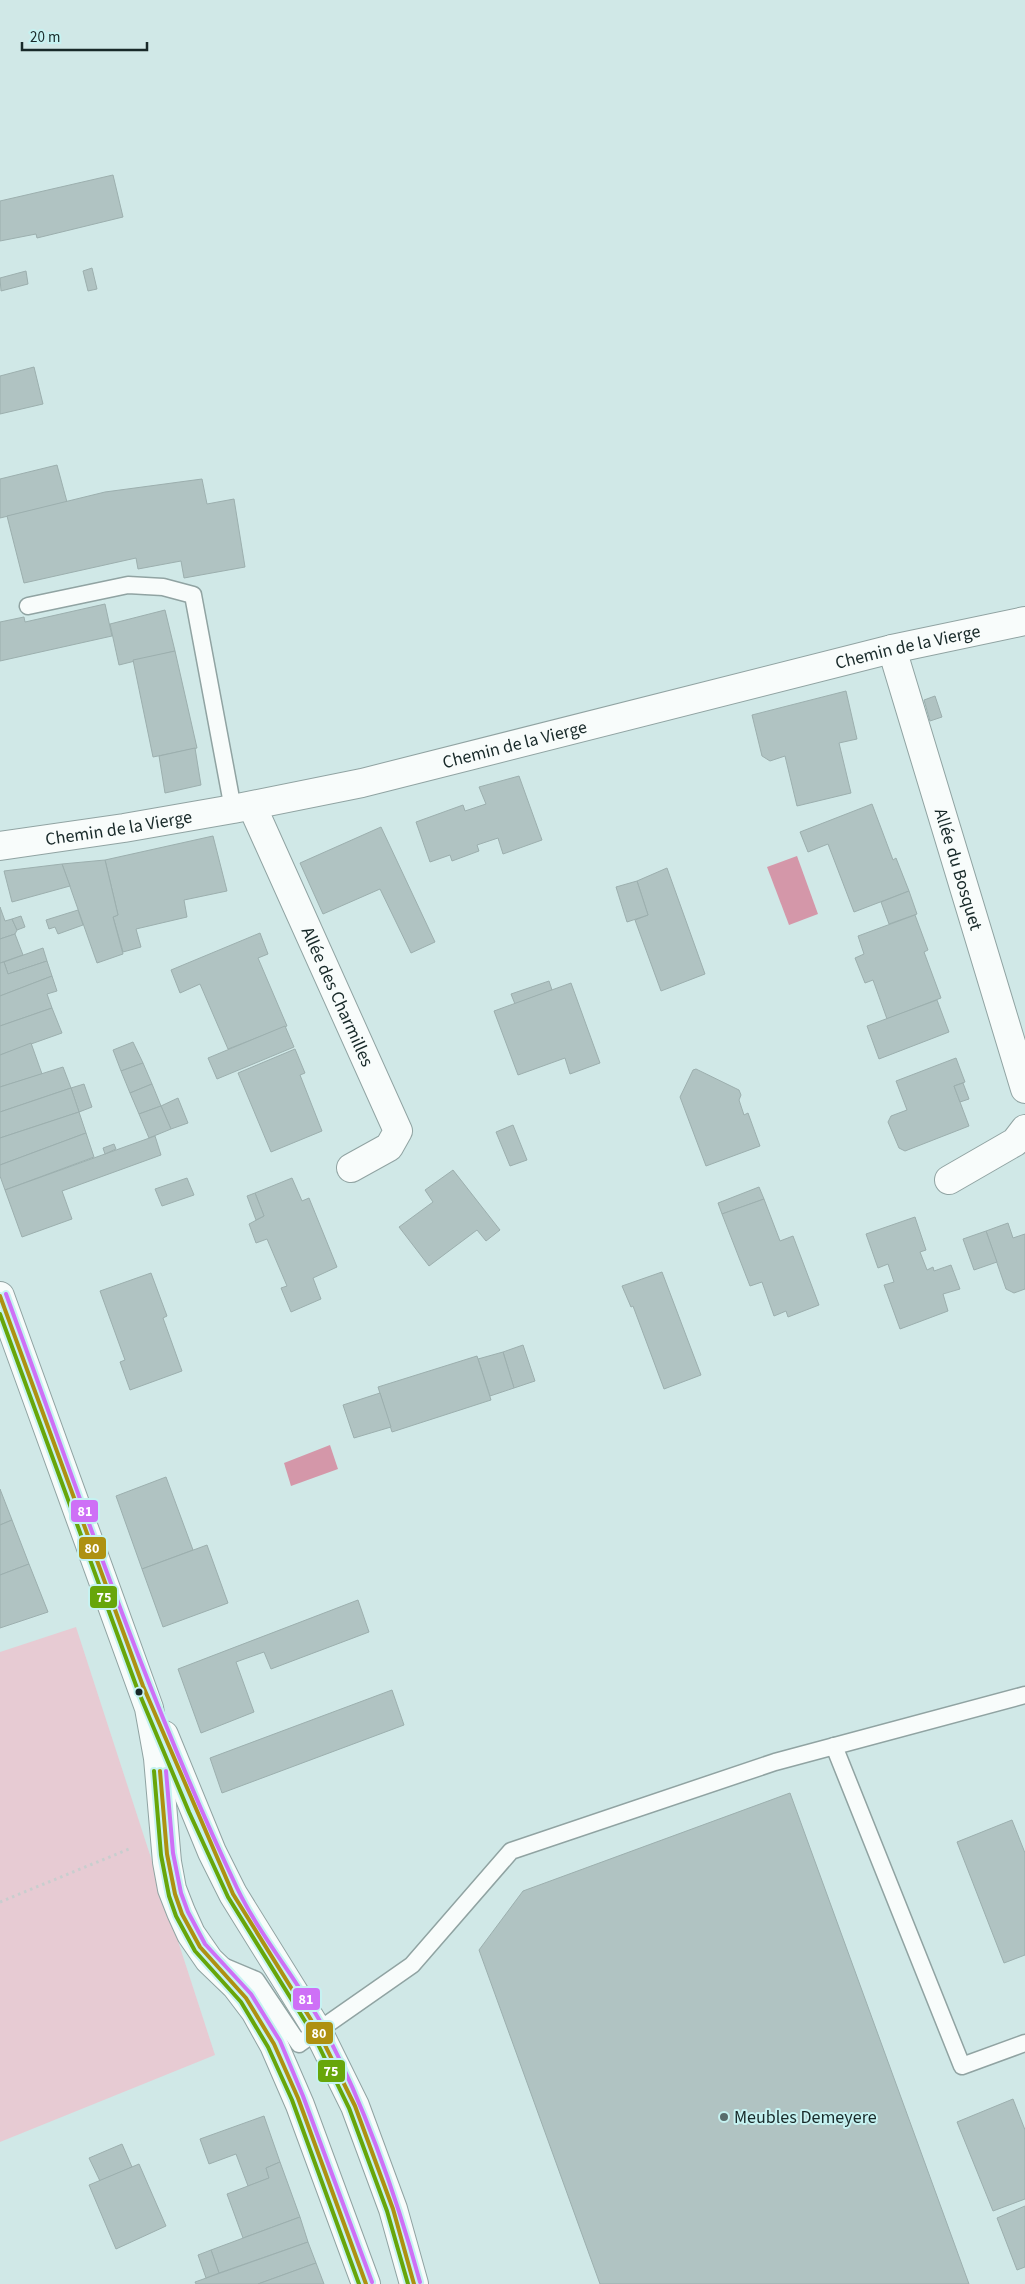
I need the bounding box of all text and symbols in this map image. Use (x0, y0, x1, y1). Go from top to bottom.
scale bar (22, 20, 148, 52)
text: 20 m (30, 27, 60, 48)
street label: Chemin de la Vierge (833, 619, 983, 676)
street label: Chemin de la Vierge (440, 715, 590, 775)
street label: Chemin de la Vierge (44, 804, 194, 852)
street label: Allée du Bosquet (928, 805, 988, 933)
street label: Allée des Charmilles (295, 923, 380, 1071)
line badge: 81 (70, 1499, 99, 1523)
text: 81 (78, 1502, 92, 1522)
line badge: 80 (78, 1536, 107, 1560)
text: 80 (85, 1539, 99, 1559)
line badge: 75 (89, 1585, 118, 1609)
text: 75 (97, 1588, 111, 1608)
unlabelled marker (134, 1687, 144, 1697)
line badge: 81 (292, 1987, 321, 2011)
text: 81 (299, 1990, 313, 2010)
line badge: 80 (305, 2021, 334, 2045)
text: 80 (312, 2024, 326, 2044)
line badge: 75 (317, 2059, 346, 2083)
text: 75 (324, 2062, 338, 2082)
place label: Meubles Demeyere (734, 2105, 877, 2130)
marker: Meubles Demeyere (718, 2111, 730, 2123)

